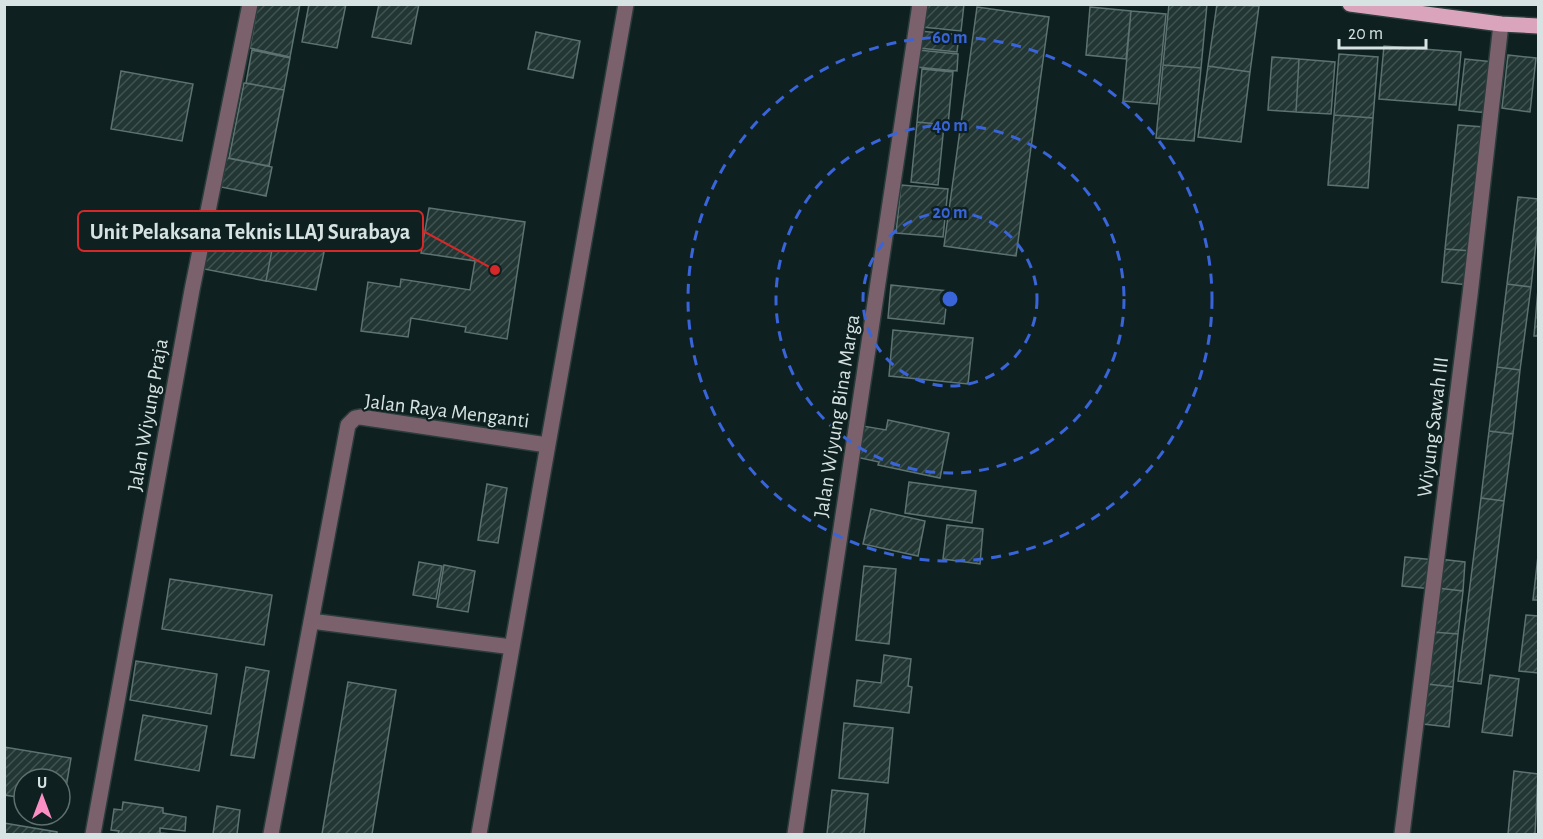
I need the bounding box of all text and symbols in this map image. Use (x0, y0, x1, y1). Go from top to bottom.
scale bar (1339, 12, 1426, 50)
text: 20 m (1348, 25, 1383, 43)
text: 60 m (932, 29, 968, 47)
text: 40 m (932, 117, 968, 135)
text: 20 m (932, 204, 968, 222)
callout: Unit Pelaksana Teknis LLAJ Surabaya (78, 211, 423, 251)
text: Unit Pelaksana Teknis LLAJ Surabaya (90, 221, 411, 244)
centre of rings (940, 289, 960, 309)
street label: Jalan Wiyung Bina Marga (811, 313, 863, 519)
street label: Jalan Wiyung Praja (124, 337, 172, 493)
street label: Wiyung Sawah III (1414, 355, 1452, 499)
street label: Jalan Raya Menganti (363, 390, 531, 432)
north arrow (12, 767, 72, 827)
text: U (37, 775, 47, 791)

